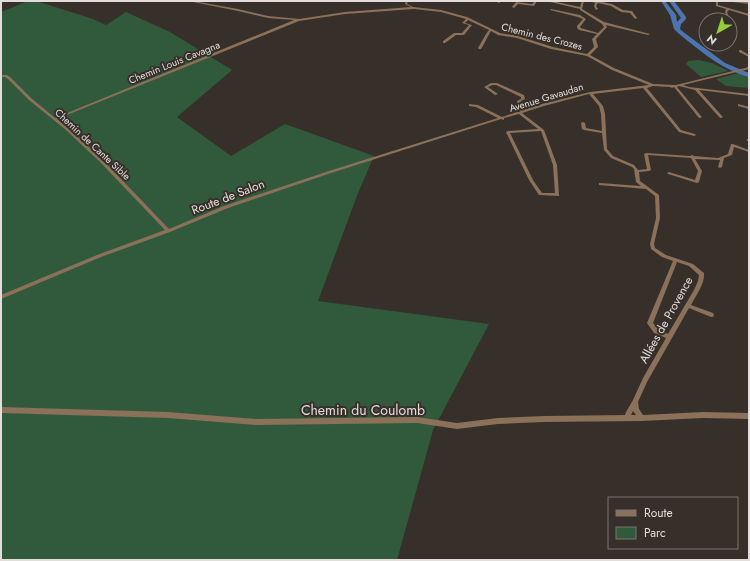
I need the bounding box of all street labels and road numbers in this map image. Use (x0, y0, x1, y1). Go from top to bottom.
street label: Chemin des Crozes (500, 19, 584, 54)
street label: Chemin Louis Cavagna (126, 37, 222, 88)
street label: Avenue Gavaudan (507, 79, 585, 116)
street label: Chemin de Cante Sible (52, 105, 134, 183)
street label: Route de Salon (189, 175, 267, 219)
street label: Allées de Provence (635, 273, 697, 367)
street label: Chemin du Coulomb (301, 400, 425, 420)

